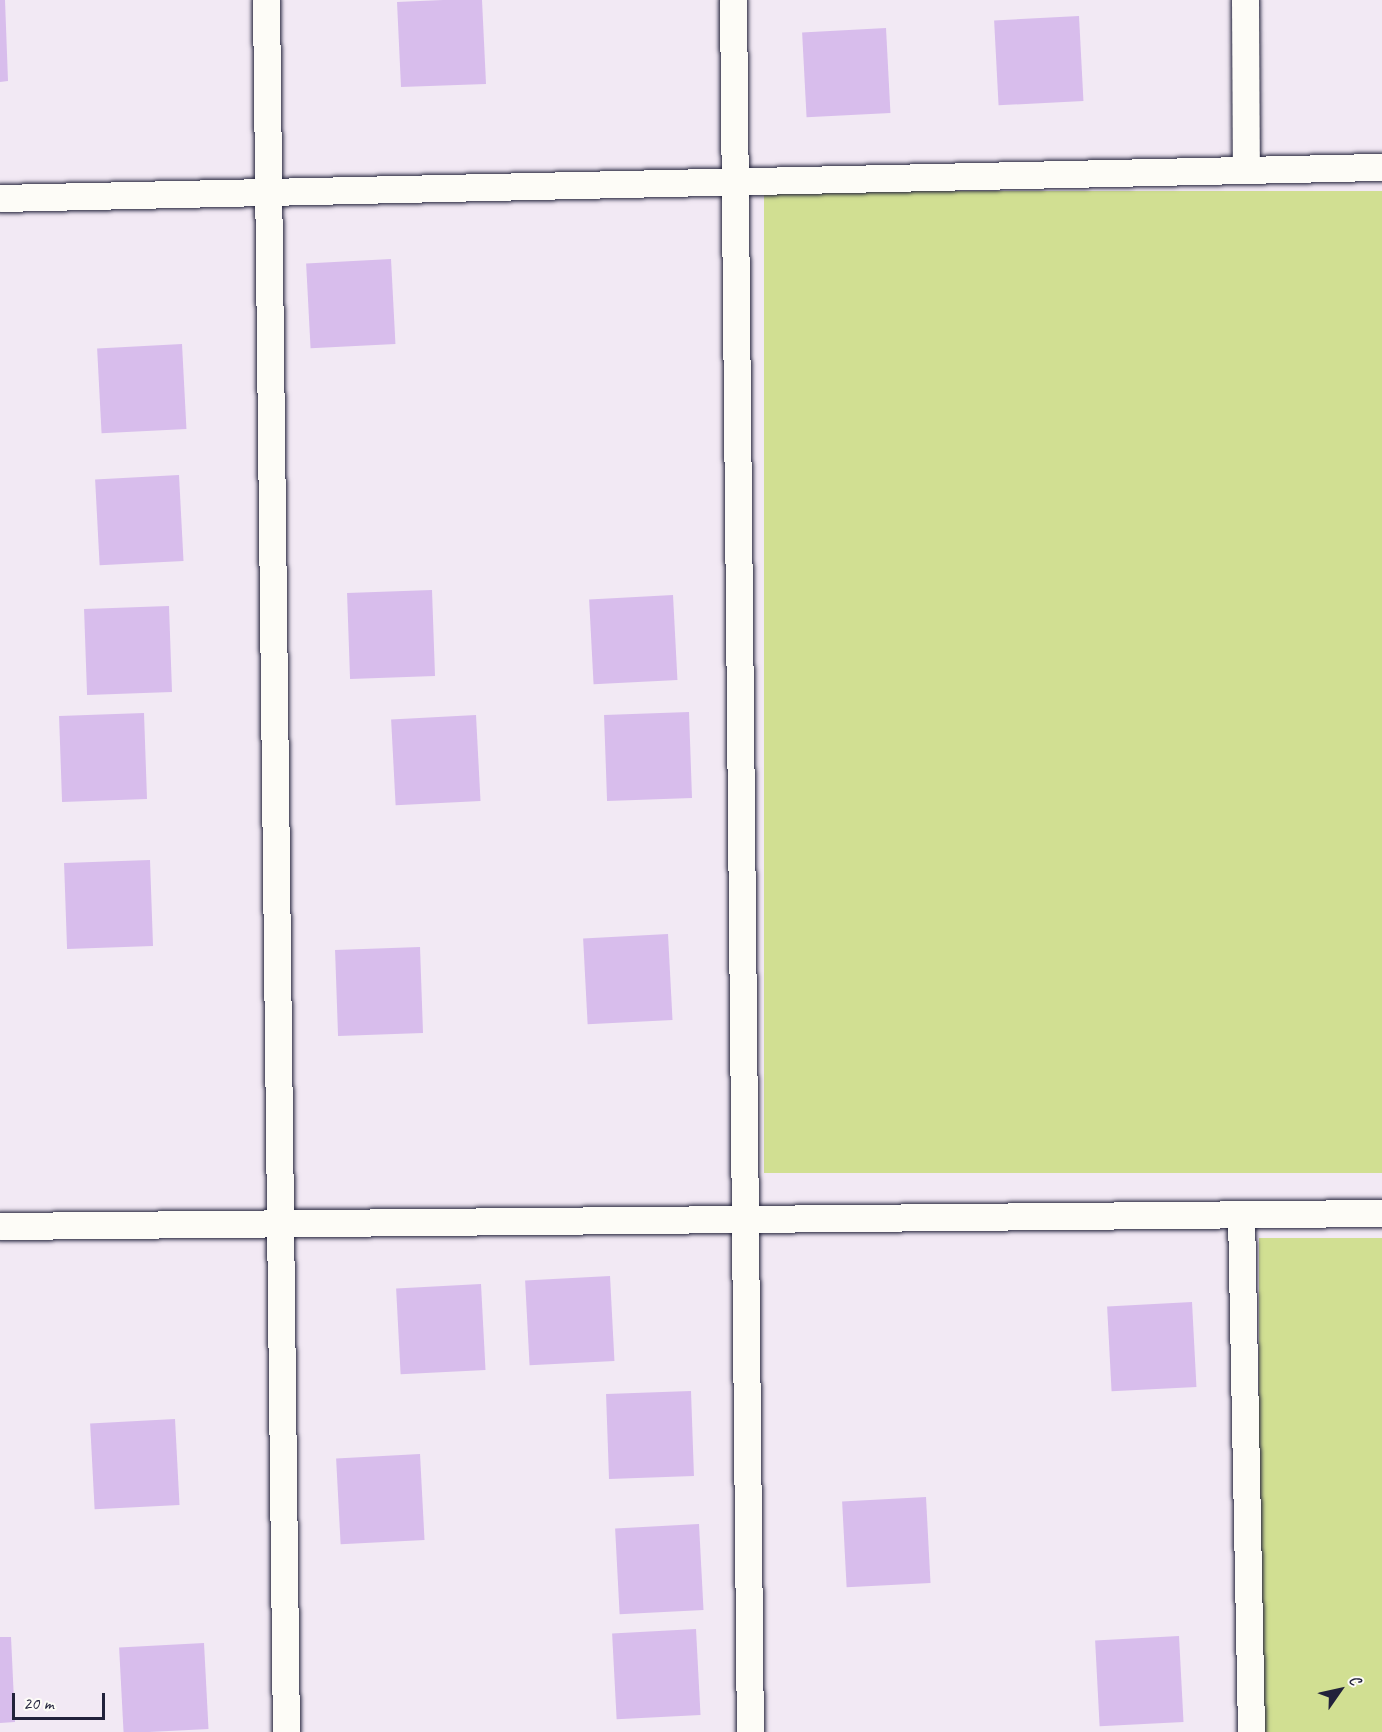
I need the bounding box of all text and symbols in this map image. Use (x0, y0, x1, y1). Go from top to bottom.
north arrow (1310, 1660, 1370, 1720)
text: С (1344, 1671, 1365, 1689)
scale bar (15, 1681, 108, 1719)
text: 20 m (23, 1692, 54, 1714)

